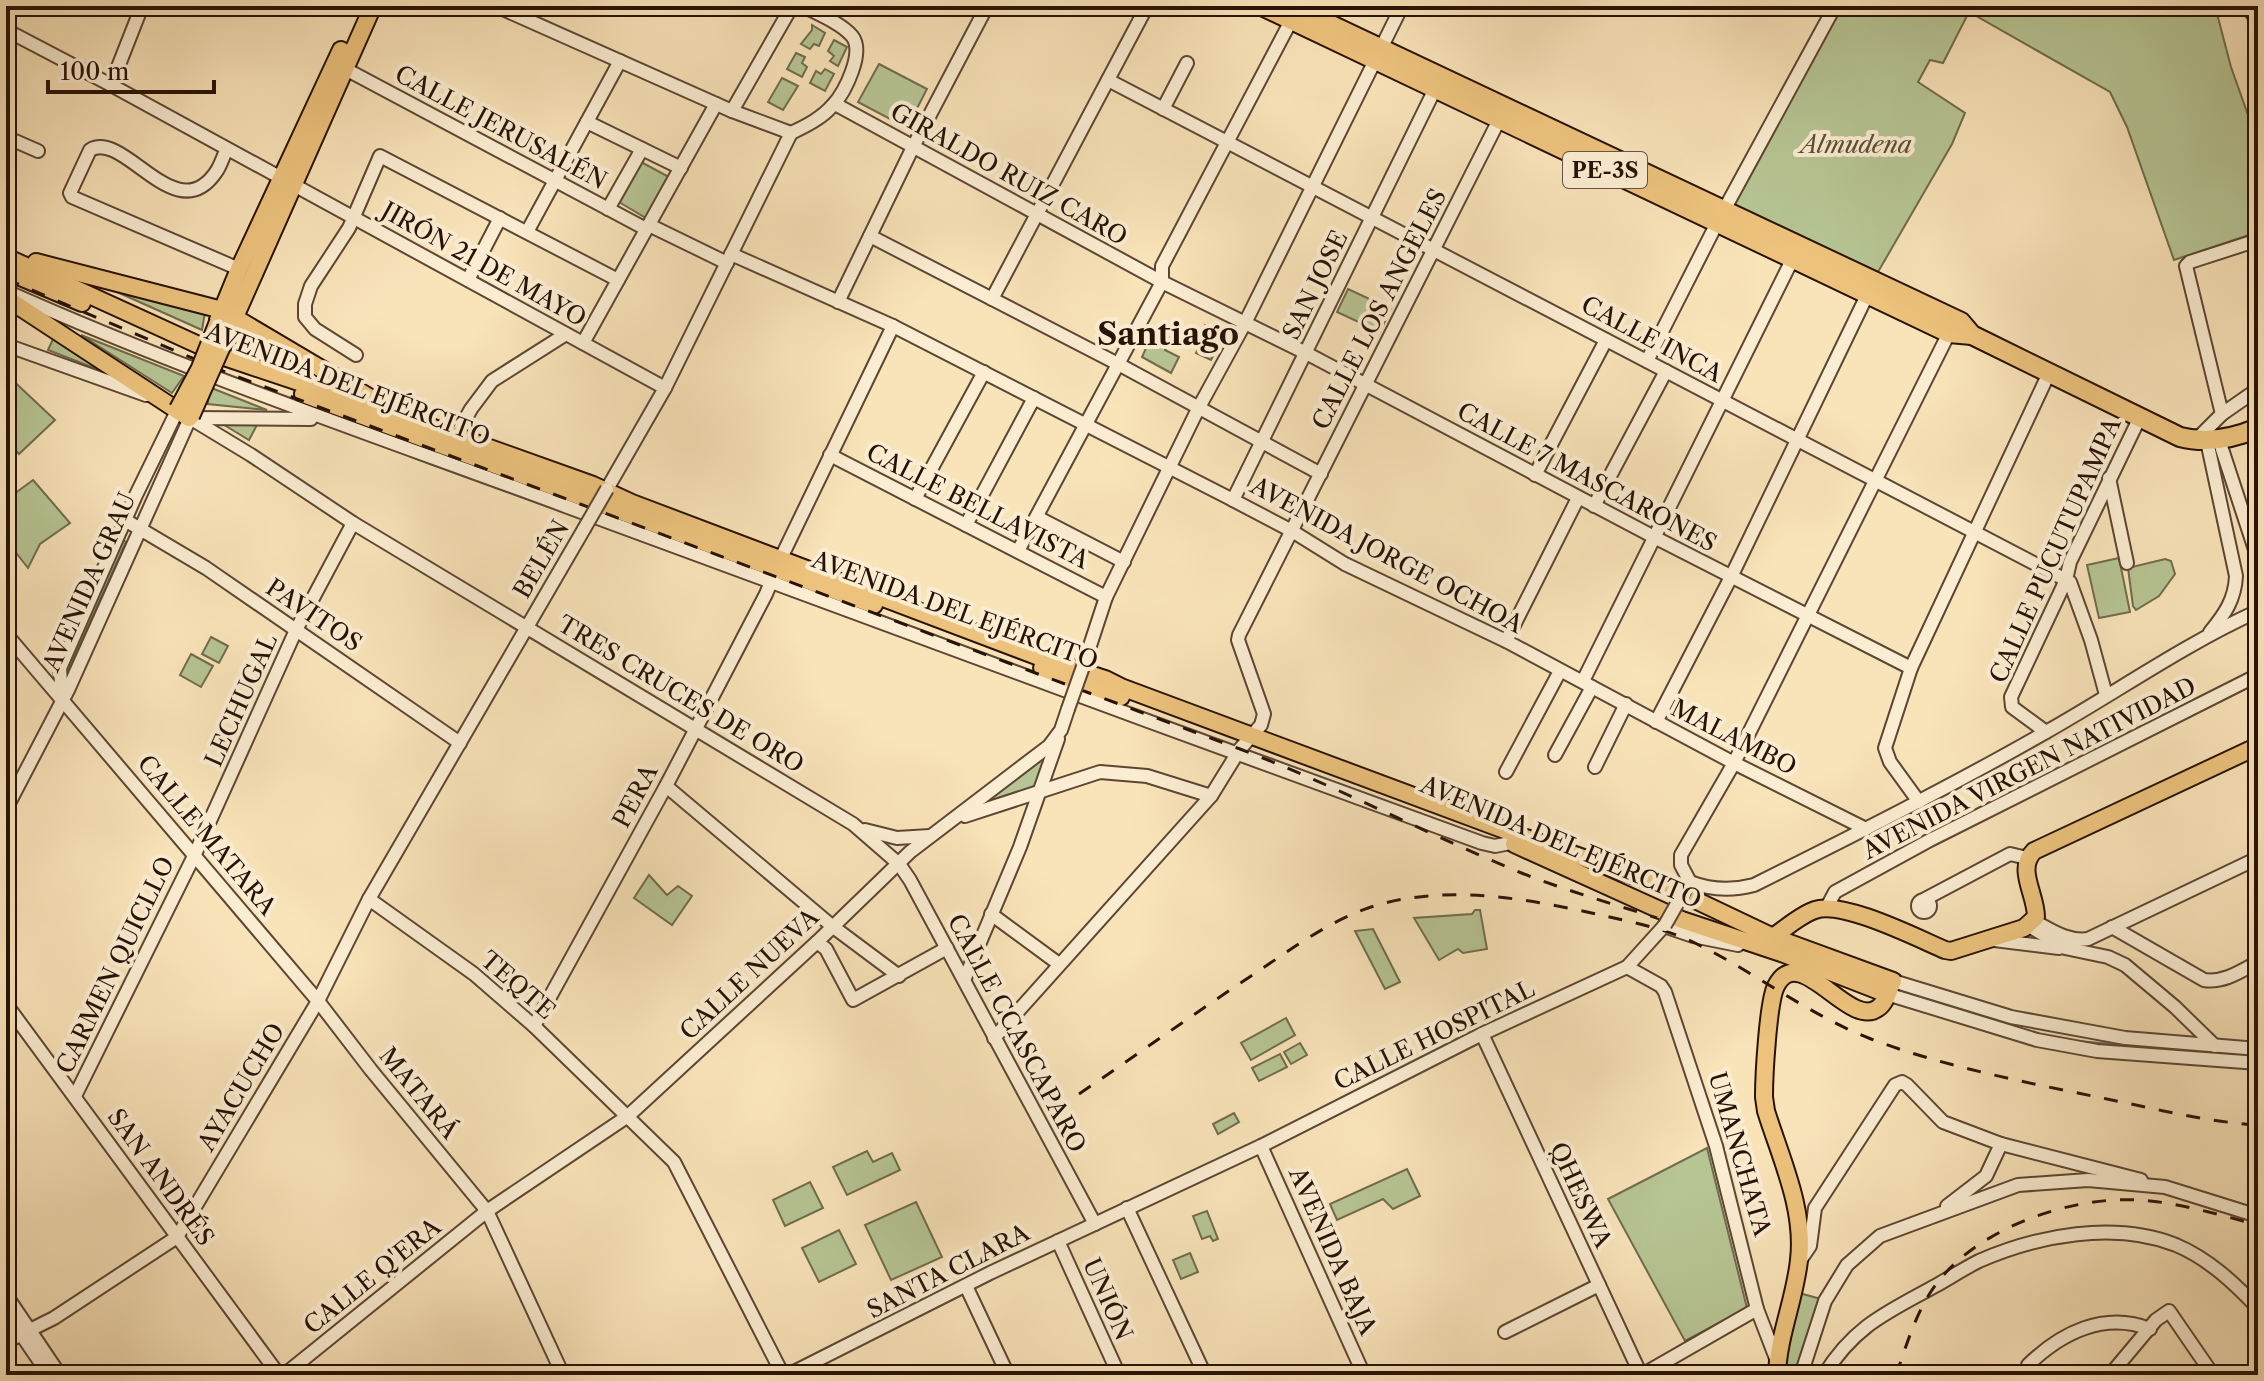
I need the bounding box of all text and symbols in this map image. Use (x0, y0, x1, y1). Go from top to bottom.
scale bar (48, 44, 214, 94)
text: 100 m (60, 57, 129, 86)
street label: CALLE JERUSALÉN (390, 59, 612, 195)
street label: GIRALDO RUIZ CARO (886, 97, 1132, 251)
park label: Almudena (1796, 130, 1912, 159)
road number: PE-3S (1563, 152, 1647, 188)
street label: CALLE LOS ANGELES (1306, 184, 1452, 434)
street label: JIRÓN 21 DE MAYO (373, 193, 592, 332)
street label: SAN JOSE (1276, 226, 1354, 344)
street label: CALLE INCA (1576, 290, 1729, 389)
district label: Santiago (1097, 314, 1239, 353)
street label: AVENIDA DEL EJÉRCITO (201, 316, 494, 452)
street label: CALLE 7 MASCARONES (1452, 396, 1722, 558)
street label: CALLE PUCUTUPAMPA (1983, 412, 2127, 687)
street label: CALLE BELLAVISTA (862, 437, 1095, 575)
street label: AVENIDA JORGE OCHOA (1245, 470, 1529, 640)
street label: AVENIDA GRAU (36, 488, 141, 677)
street label: BELÉN (507, 515, 575, 603)
street label: AVENIDA DEL EJÉRCITO (807, 544, 1102, 675)
street label: PAVITOS (261, 572, 367, 658)
street label: TRES CRUCES DE ORO (553, 609, 809, 779)
street label: LECHUGAL (199, 629, 283, 771)
street label: AVENIDA VIRGEN NATIVIDAD (1857, 671, 2201, 865)
street label: MALAMBO (1667, 693, 1801, 781)
street label: CALLE MATARA (132, 749, 283, 922)
street label: PERA (606, 758, 664, 833)
street label: AVENIDA DEL EJÉRCITO (1415, 769, 1706, 914)
street label: CARMEN QUICLLO (50, 852, 180, 1078)
street label: CALLE NUEVA (674, 902, 825, 1046)
street label: CALLE CCASCAPARO (942, 909, 1092, 1157)
street label: TEQTE (475, 945, 561, 1025)
street label: CALLE HOSPITAL (1329, 974, 1539, 1096)
street label: AYACUCHO (191, 1018, 290, 1157)
street label: MATARÁ (373, 1041, 465, 1146)
street label: UMANCHATA (1703, 1069, 1778, 1240)
street label: SAN ANDRÉS (102, 1103, 220, 1251)
street label: QHESWA (1544, 1137, 1619, 1254)
street label: AVENIDA BAJA (1283, 1162, 1383, 1341)
street label: CALLE Q'ERA (298, 1211, 447, 1340)
street label: SANTA CLARA (862, 1217, 1035, 1324)
street label: UNIÓN (1077, 1253, 1140, 1344)

